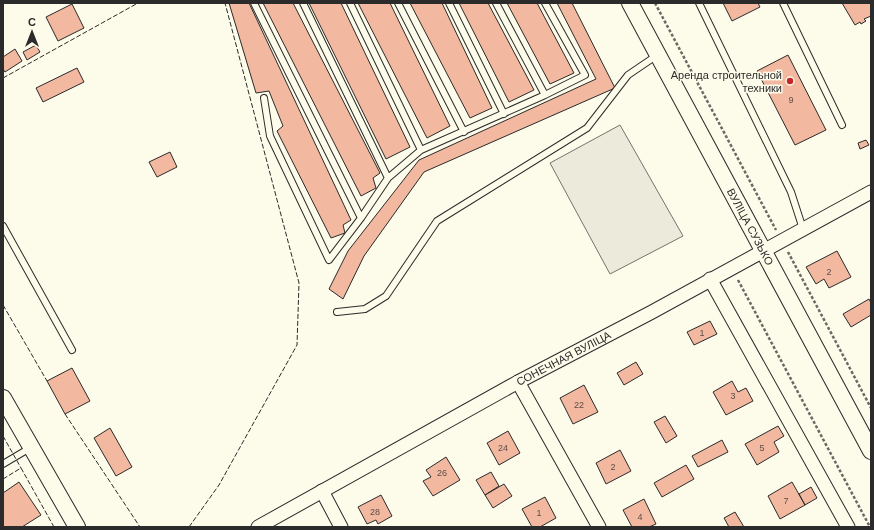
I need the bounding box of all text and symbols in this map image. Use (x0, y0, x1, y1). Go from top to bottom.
north arrow (12, 12, 52, 52)
text: С (28, 16, 36, 28)
place label: Аренда строительной техники (671, 69, 782, 94)
marker: Аренда строительной техники (785, 76, 795, 86)
house number: 9 (788, 95, 794, 105)
street label: ВУЛІЦА СУЗЬКО (725, 186, 776, 268)
house number: 2 (826, 267, 832, 277)
street label: СОНЕЧНАЯ ВУЛІЦА (514, 328, 613, 388)
house number: 1 (699, 328, 705, 338)
house number: 3 (730, 391, 736, 401)
house number: 22 (574, 400, 584, 410)
house number: 24 (498, 443, 508, 453)
house number: 5 (759, 443, 765, 453)
house number: 2 (610, 462, 616, 472)
house number: 26 (437, 468, 447, 478)
house number: 7 (783, 496, 789, 506)
house number: 28 (370, 507, 380, 517)
house number: 1 (536, 508, 542, 518)
house number: 4 (637, 512, 643, 522)

